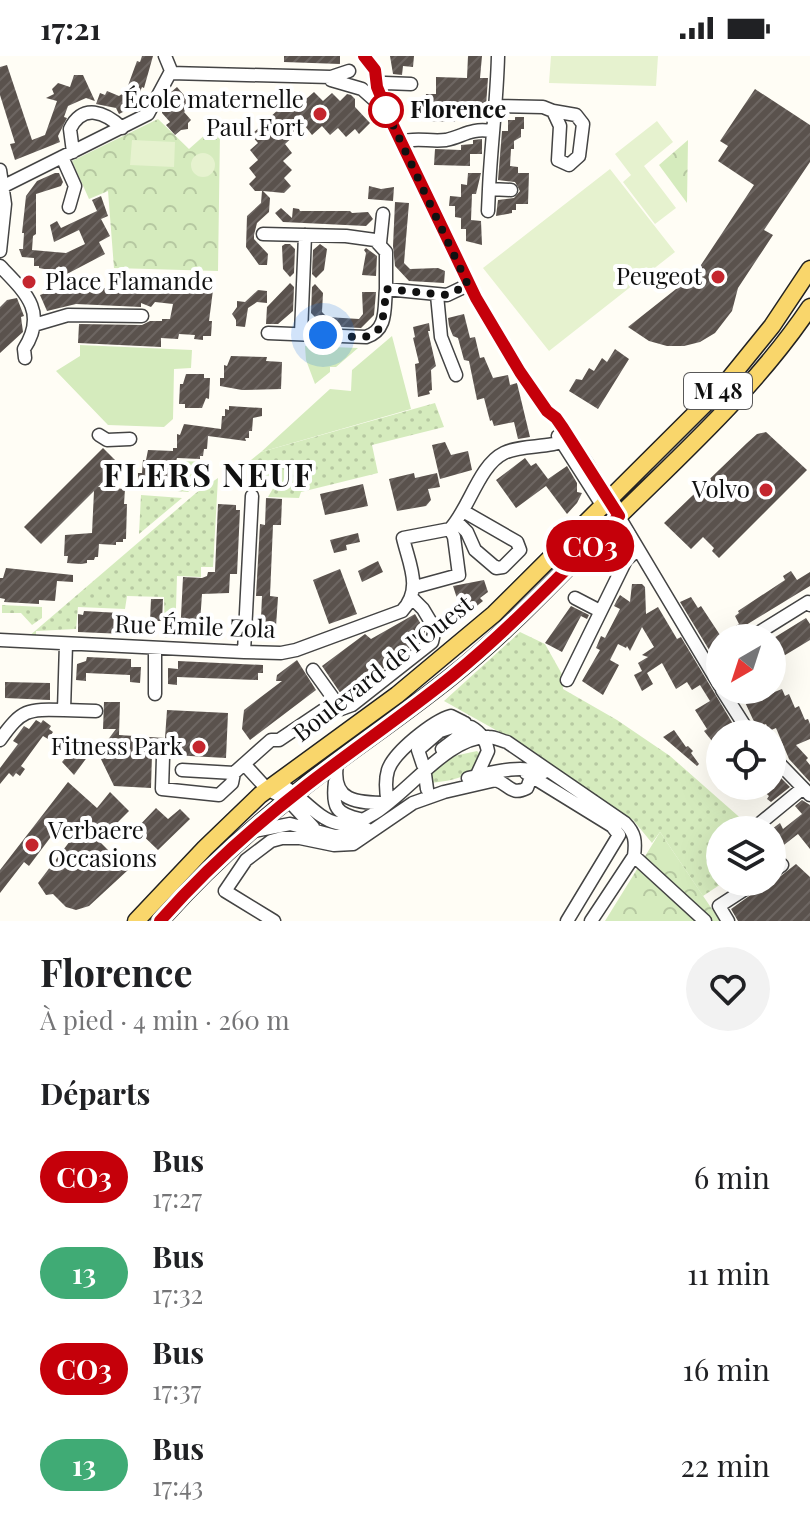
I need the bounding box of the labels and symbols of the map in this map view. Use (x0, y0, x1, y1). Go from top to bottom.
place label: École maternelle Paul Fort (123, 82, 304, 142)
place label: Florence (410, 92, 506, 124)
marker: Florence (369, 93, 403, 127)
marker: École maternelle Paul Fort (311, 105, 329, 123)
place label: Peugeot (616, 259, 702, 291)
place label: Place Flamande (45, 264, 213, 296)
marker: Peugeot (709, 268, 727, 286)
marker: Place Flamande (20, 273, 38, 291)
your location (303, 315, 343, 355)
road number: M 48 (684, 373, 752, 409)
district label: FLERS NEUF (103, 452, 315, 495)
place label: Volvo (691, 472, 750, 504)
marker: Volvo (757, 481, 775, 499)
line badge: CO3 (544, 520, 636, 572)
street label: Boulevard de l'Ouest (285, 587, 479, 748)
street label: Rue Émile Zola (114, 606, 276, 644)
north arrow (706, 624, 786, 704)
place label: Fitness Park (51, 729, 184, 761)
marker: Fitness Park (190, 738, 208, 756)
place label: Verbaere Occasions (47, 813, 157, 873)
marker: Verbaere Occasions (23, 836, 41, 854)

